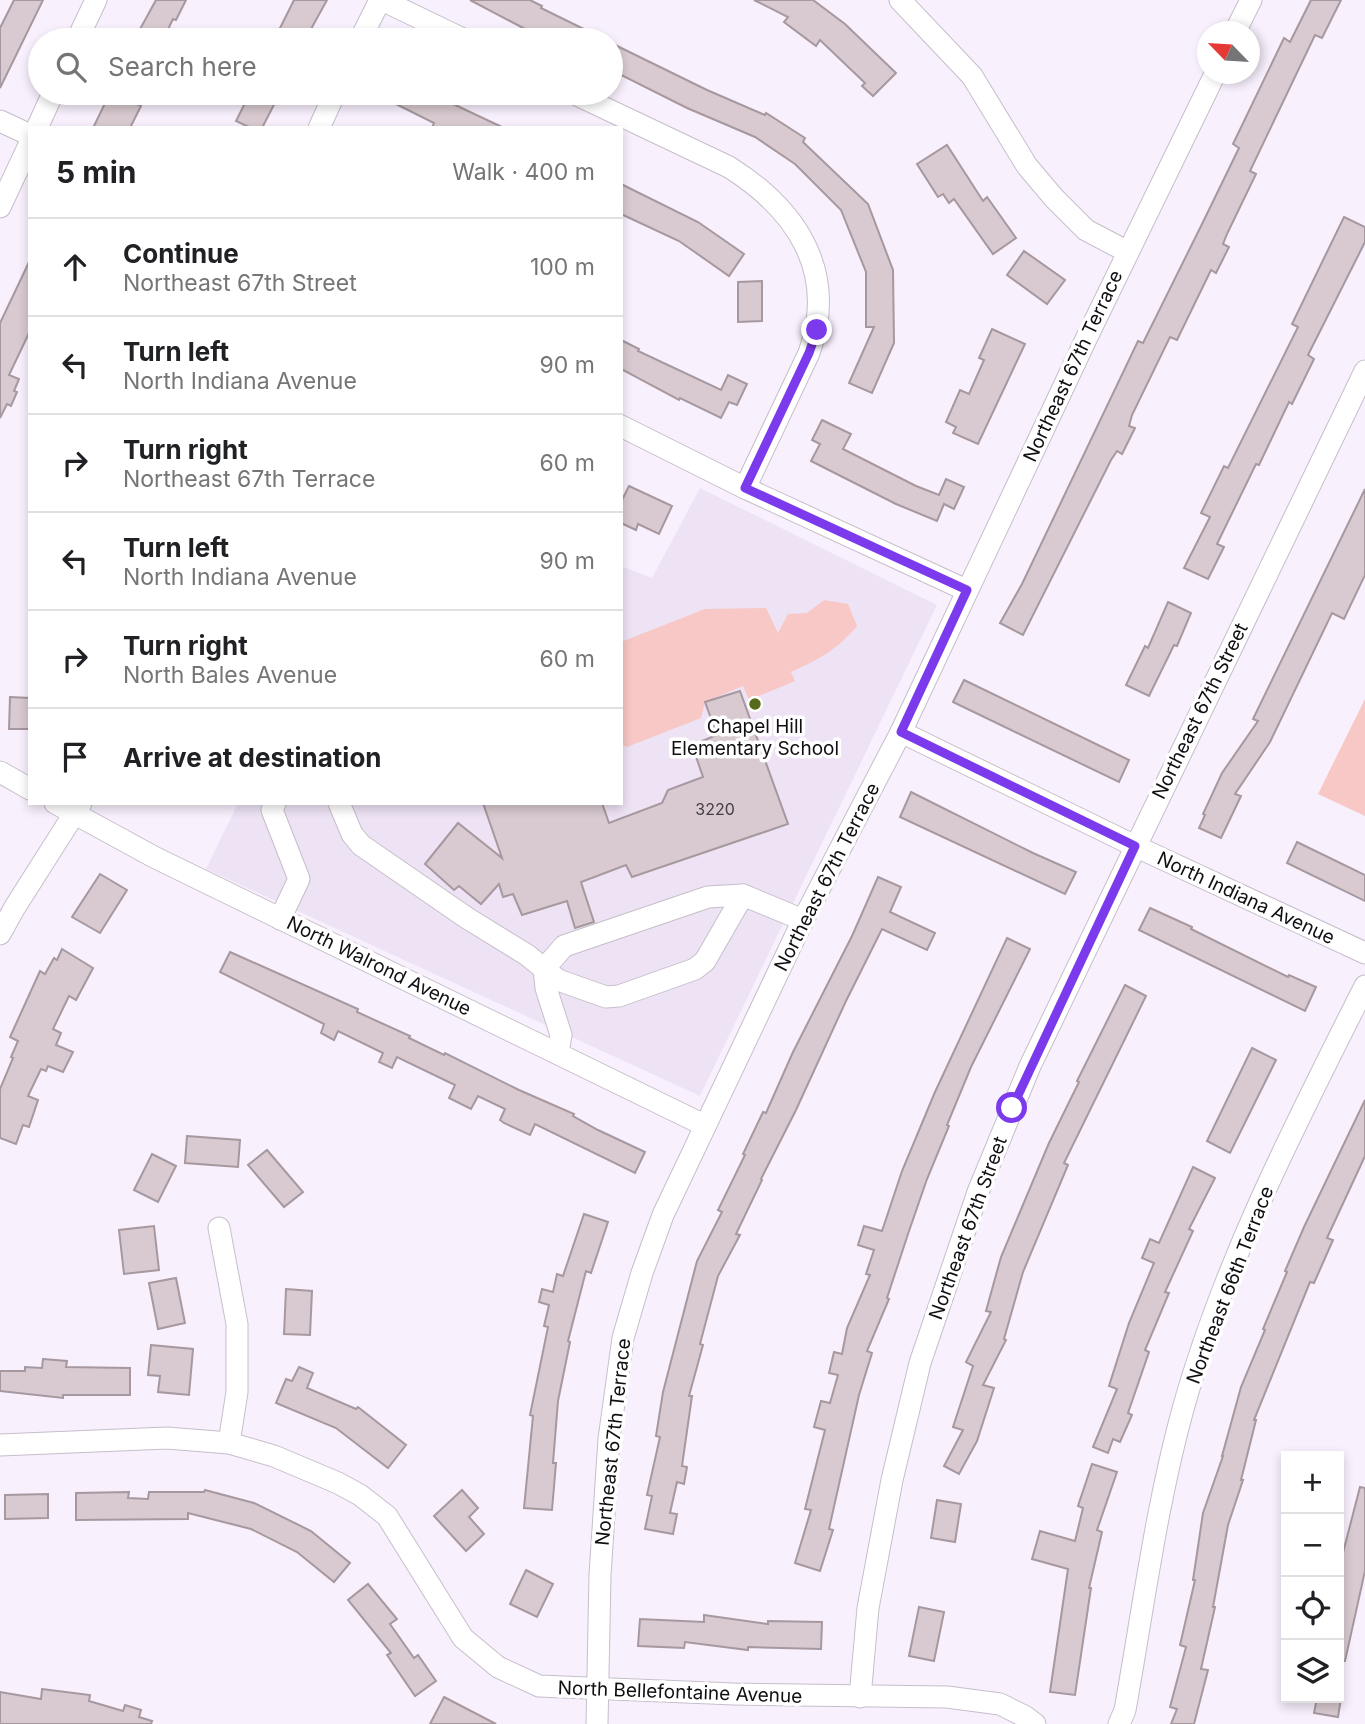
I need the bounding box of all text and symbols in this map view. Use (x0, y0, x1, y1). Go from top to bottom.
north arrow (1197, 21, 1260, 84)
search box (28, 28, 623, 105)
icon: search (52, 48, 90, 86)
text: Search here (108, 51, 257, 82)
text: 5 min (56, 154, 136, 190)
text: Walk · 400 m (452, 158, 595, 186)
text: Continue (123, 238, 239, 269)
icon: ahead (56, 248, 94, 286)
text: 100 m (530, 253, 595, 281)
street label: Northeast 67th Terrace (1019, 267, 1127, 465)
text: Northeast 67th Street (123, 269, 357, 297)
route end (801, 314, 832, 345)
text: Turn left (123, 336, 229, 367)
icon: left (56, 346, 94, 384)
text: 90 m (540, 351, 595, 379)
text: North Indiana Avenue (123, 367, 357, 395)
text: Turn right (123, 434, 248, 465)
icon: right (56, 444, 94, 482)
text: 60 m (540, 449, 595, 477)
text: Northeast 67th Terrace (123, 465, 375, 493)
text: Turn left (123, 532, 229, 563)
icon: left (56, 542, 94, 580)
text: 90 m (540, 547, 595, 575)
text: North Indiana Avenue (123, 563, 357, 591)
street label: Northeast 67th Street (1147, 619, 1253, 803)
text: Turn right (123, 630, 248, 661)
icon: right (56, 640, 94, 678)
text: 60 m (540, 645, 595, 673)
text: North Bales Avenue (123, 661, 337, 689)
marker: Chapel Hill Elementary School (747, 696, 763, 712)
place label: Chapel Hill Elementary School (671, 715, 839, 760)
icon: arrive (56, 738, 94, 776)
text: Arrive at destination (123, 742, 382, 773)
street label: Northeast 67th Terrace (769, 779, 885, 975)
house number: 3220 (695, 799, 735, 819)
street label: North Indiana Avenue (1154, 847, 1338, 949)
street label: North Walrond Avenue (283, 911, 475, 1021)
route start (996, 1092, 1027, 1123)
street label: Northeast 67th Street (924, 1133, 1012, 1323)
street label: Northeast 66th Terrace (1182, 1183, 1278, 1387)
street label: Northeast 67th Terrace (591, 1337, 635, 1547)
map controls (1281, 1451, 1344, 1703)
button: + (1281, 1451, 1344, 1514)
button: − (1281, 1514, 1344, 1577)
button: locate (1281, 1577, 1344, 1640)
button: layers (1281, 1640, 1344, 1703)
street label: North Bellefontaine Avenue (557, 1676, 803, 1708)

